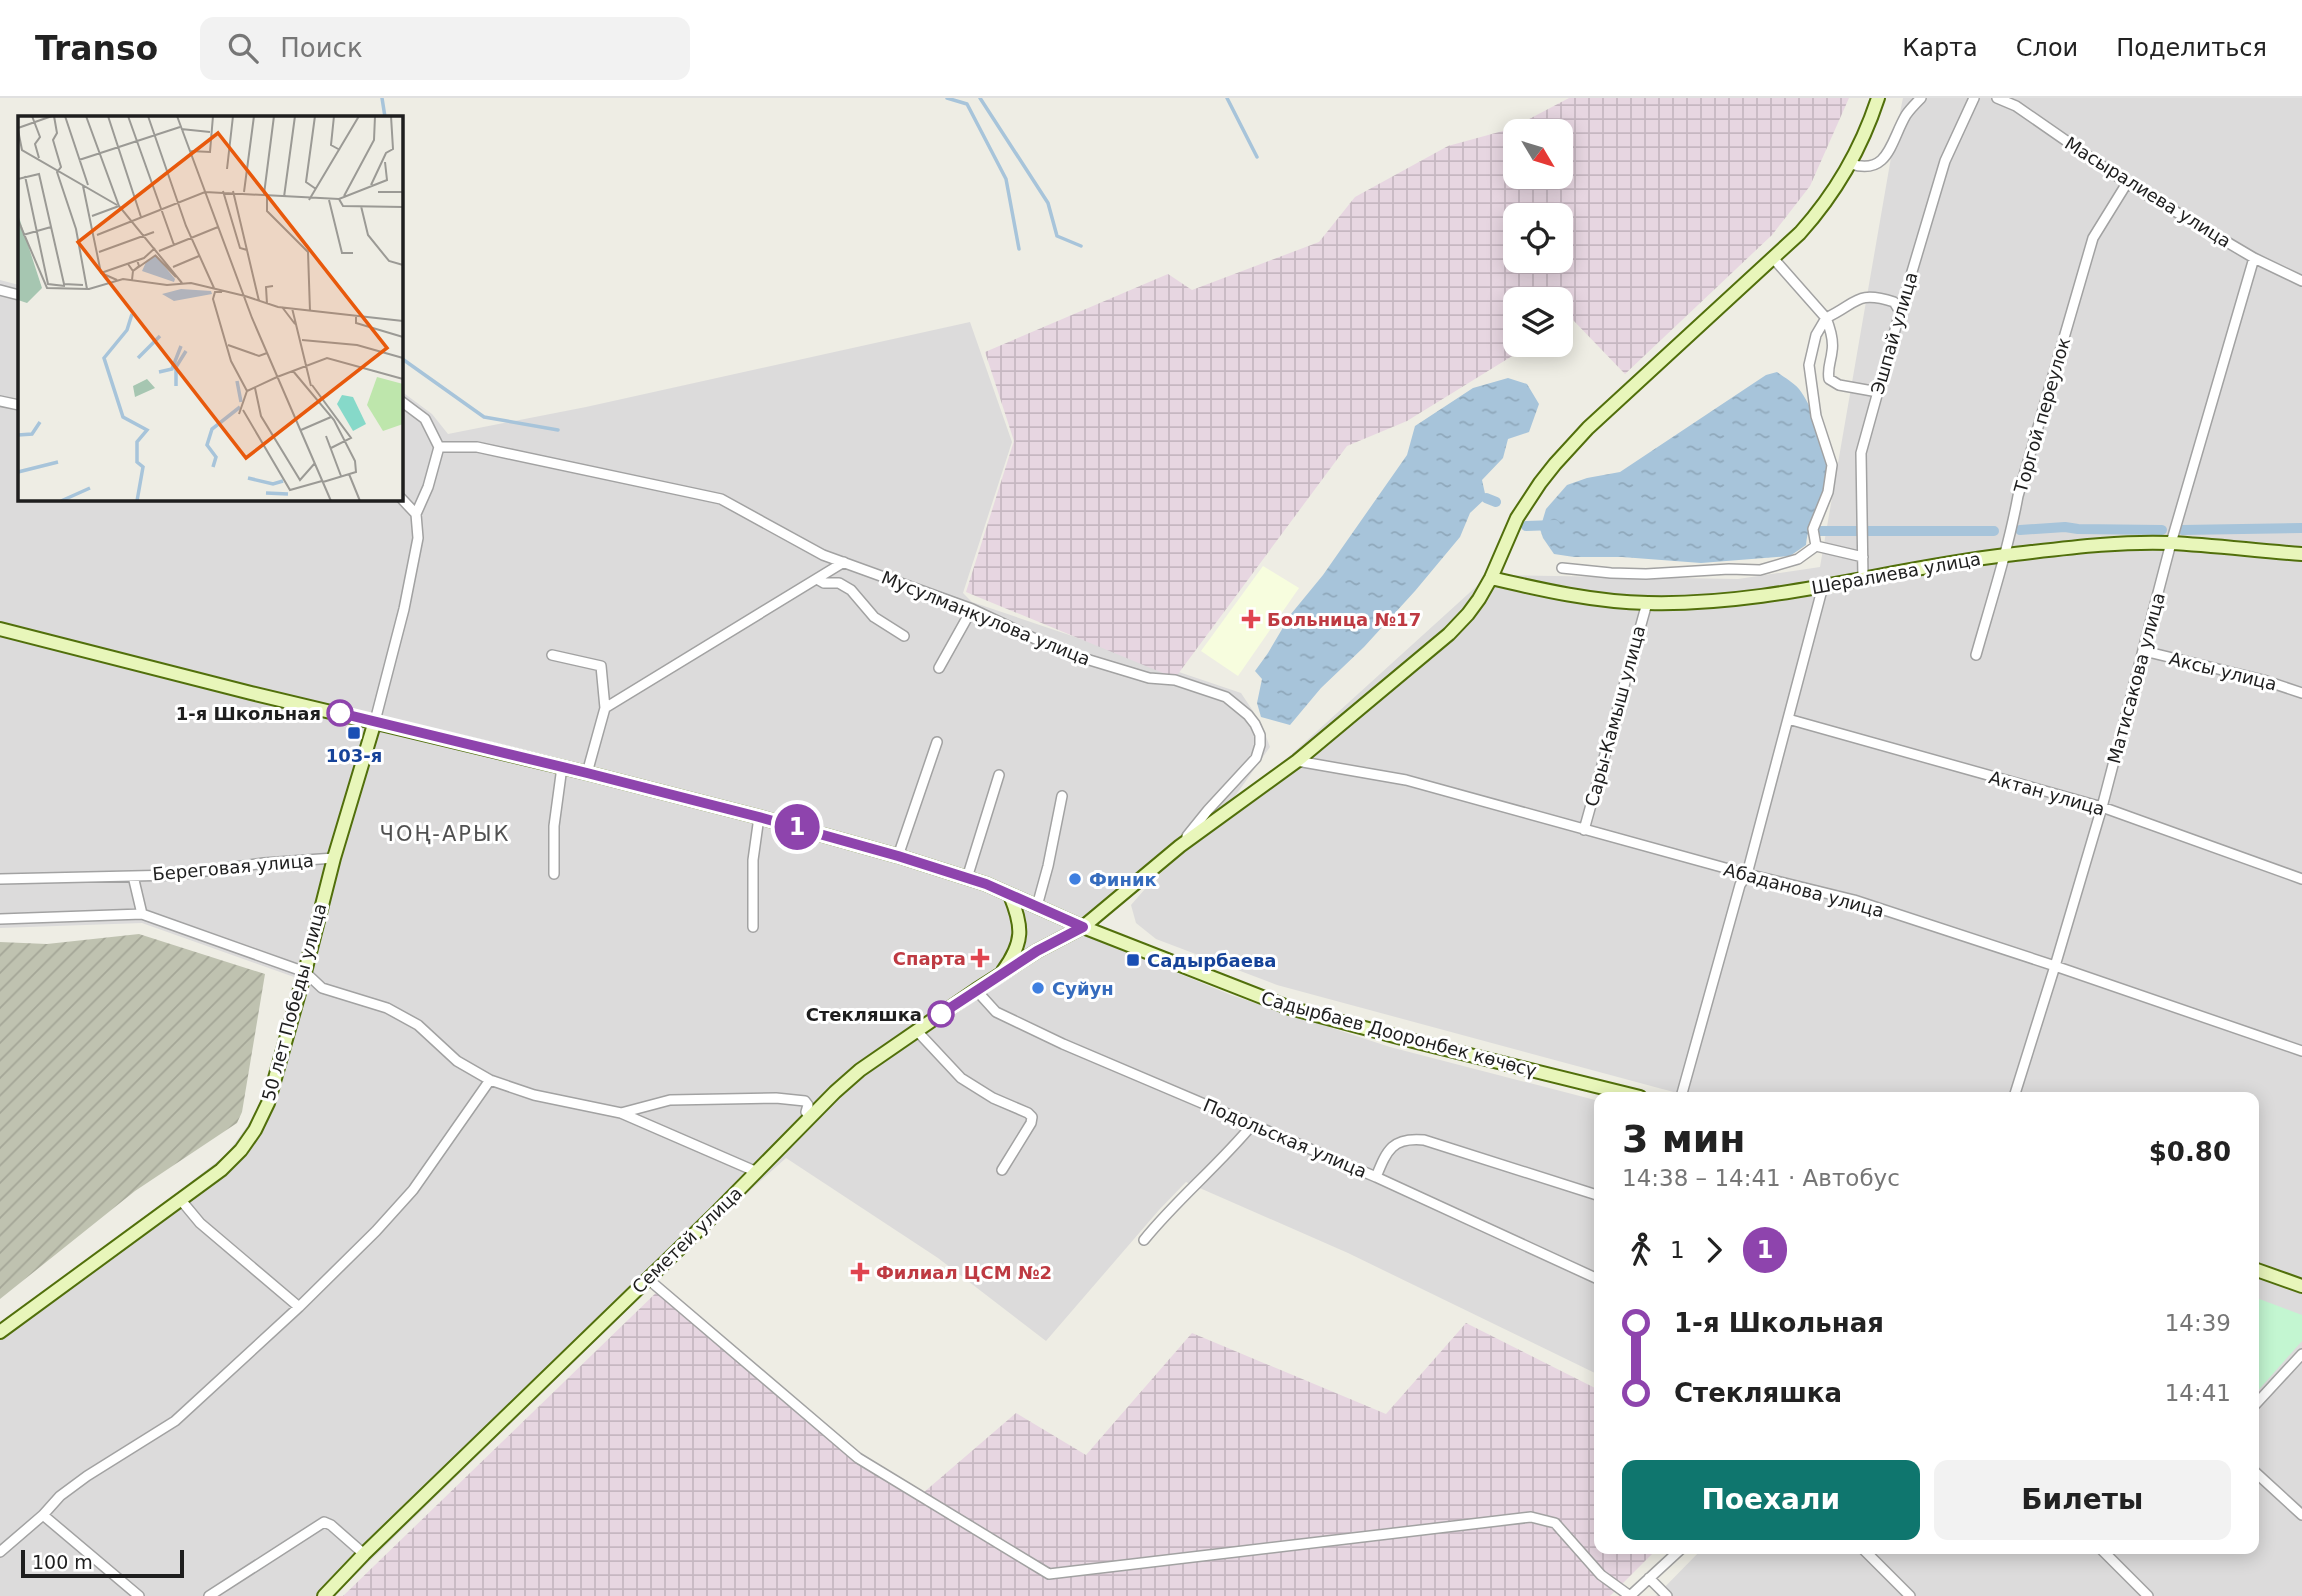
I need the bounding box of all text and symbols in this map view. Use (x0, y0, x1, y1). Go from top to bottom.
search box (200, 17, 690, 80)
text: Transo (35, 29, 158, 68)
icon: search (224, 29, 262, 67)
text: Поиск (280, 33, 363, 63)
text: Карта (1902, 34, 1978, 62)
text: Слои (2016, 34, 2078, 62)
text: Поделиться (2116, 34, 2267, 62)
inset map (18, 116, 402, 500)
north arrow (1503, 119, 1573, 189)
map controls (1503, 119, 1573, 357)
street label: Масыралиева улица (2061, 132, 2235, 252)
button: locate (1503, 203, 1573, 273)
street label: Эшпай улица (1866, 269, 1922, 397)
button: layers (1503, 287, 1573, 357)
street label: Торгой переулок (2009, 335, 2074, 496)
street label: Шералиева улица (1810, 548, 1982, 598)
street label: Мусулманкулова улица (879, 566, 1093, 670)
street label: Матисакова улица (2103, 590, 2169, 766)
marker: Больница №17 (1241, 609, 1261, 629)
place label: Больница №17 (1267, 609, 1421, 630)
street label: Сары-Камыш улица (1581, 623, 1649, 809)
street label: Аксы улица (2167, 647, 2279, 695)
marker: 1-я Школьная (327, 700, 353, 726)
place label: 1-я Школьная (176, 703, 321, 724)
marker: 103-я (346, 725, 362, 741)
place label: 103-я (326, 745, 382, 766)
street label: Актан улица (1987, 766, 2107, 820)
line badge: 1 (774, 804, 820, 850)
text: 1 (789, 813, 805, 841)
district label: ЧОҢ-АРЫК (380, 822, 510, 846)
street label: Береговая улица (152, 849, 314, 885)
street label: Абаданова улица (1721, 858, 1887, 922)
place label: Финик (1089, 869, 1157, 890)
marker: Финик (1067, 871, 1083, 887)
street label: 50 лет Победы улица (258, 901, 330, 1103)
place label: Спарта (893, 948, 966, 969)
marker: Спарта (972, 950, 988, 966)
place label: Садырбаева (1147, 950, 1277, 971)
marker: Садырбаева (1125, 952, 1141, 968)
place label: Суйун (1052, 978, 1114, 999)
marker: Суйун (1030, 980, 1046, 996)
street label: Садырбаев Дооронбек көчөсү (1259, 987, 1539, 1081)
marker: Стекляшка (928, 1001, 954, 1027)
place label: Стекляшка (806, 1004, 922, 1025)
street label: Подольская улица (1200, 1094, 1370, 1182)
text: 3 мин (1622, 1117, 1746, 1161)
text: $0.80 (2149, 1137, 2231, 1167)
text: 14:38 – 14:41 · Автобус (1622, 1165, 1900, 1191)
street label: Семетей улица (628, 1182, 746, 1298)
icon: walk (1622, 1231, 1660, 1269)
icon: forward (1695, 1231, 1733, 1269)
text: 1 (1757, 1236, 1773, 1264)
text: 1 (1670, 1237, 1685, 1263)
marker: Филиал ЦСМ №2 (850, 1262, 870, 1282)
place label: Филиал ЦСМ №2 (876, 1262, 1052, 1283)
text: 1-я Школьная (1674, 1308, 1884, 1338)
text: 14:39 (2165, 1310, 2231, 1336)
text: Стекляшка (1674, 1378, 1842, 1408)
text: 14:41 (2165, 1380, 2231, 1406)
button: Поехали (1622, 1460, 1920, 1540)
button: Билеты (1934, 1460, 2231, 1540)
scale bar (21, 1547, 184, 1579)
text: 100 m (32, 1551, 93, 1573)

